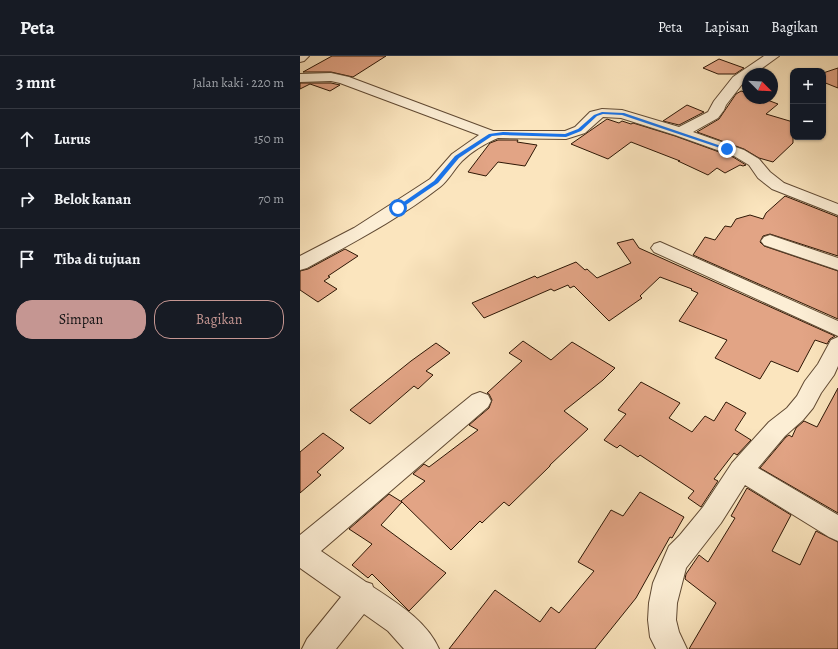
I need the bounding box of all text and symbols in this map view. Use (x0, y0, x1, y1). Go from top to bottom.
text: Peta (20, 15, 55, 41)
text: Peta (658, 18, 682, 37)
text: Lapisan (704, 18, 749, 37)
text: Bagikan (771, 18, 818, 37)
north arrow (742, 68, 778, 104)
map controls (790, 68, 826, 140)
button: + (790, 68, 826, 104)
text: 3 mnt (16, 71, 56, 94)
text: Jalan kaki · 220 m (192, 74, 284, 91)
button: − (790, 104, 826, 140)
icon: ahead (16, 128, 38, 150)
text: Lurus (54, 129, 91, 149)
text: 150 m (254, 130, 284, 147)
route end (718, 140, 736, 158)
icon: right (16, 188, 38, 210)
text: Belok kanan (54, 189, 131, 209)
text: 70 m (258, 190, 284, 207)
route start (389, 199, 407, 217)
icon: arrive (16, 248, 38, 270)
text: Tiba di tujuan (54, 249, 140, 269)
button: Simpan (16, 300, 146, 339)
button: Bagikan (154, 300, 284, 339)

